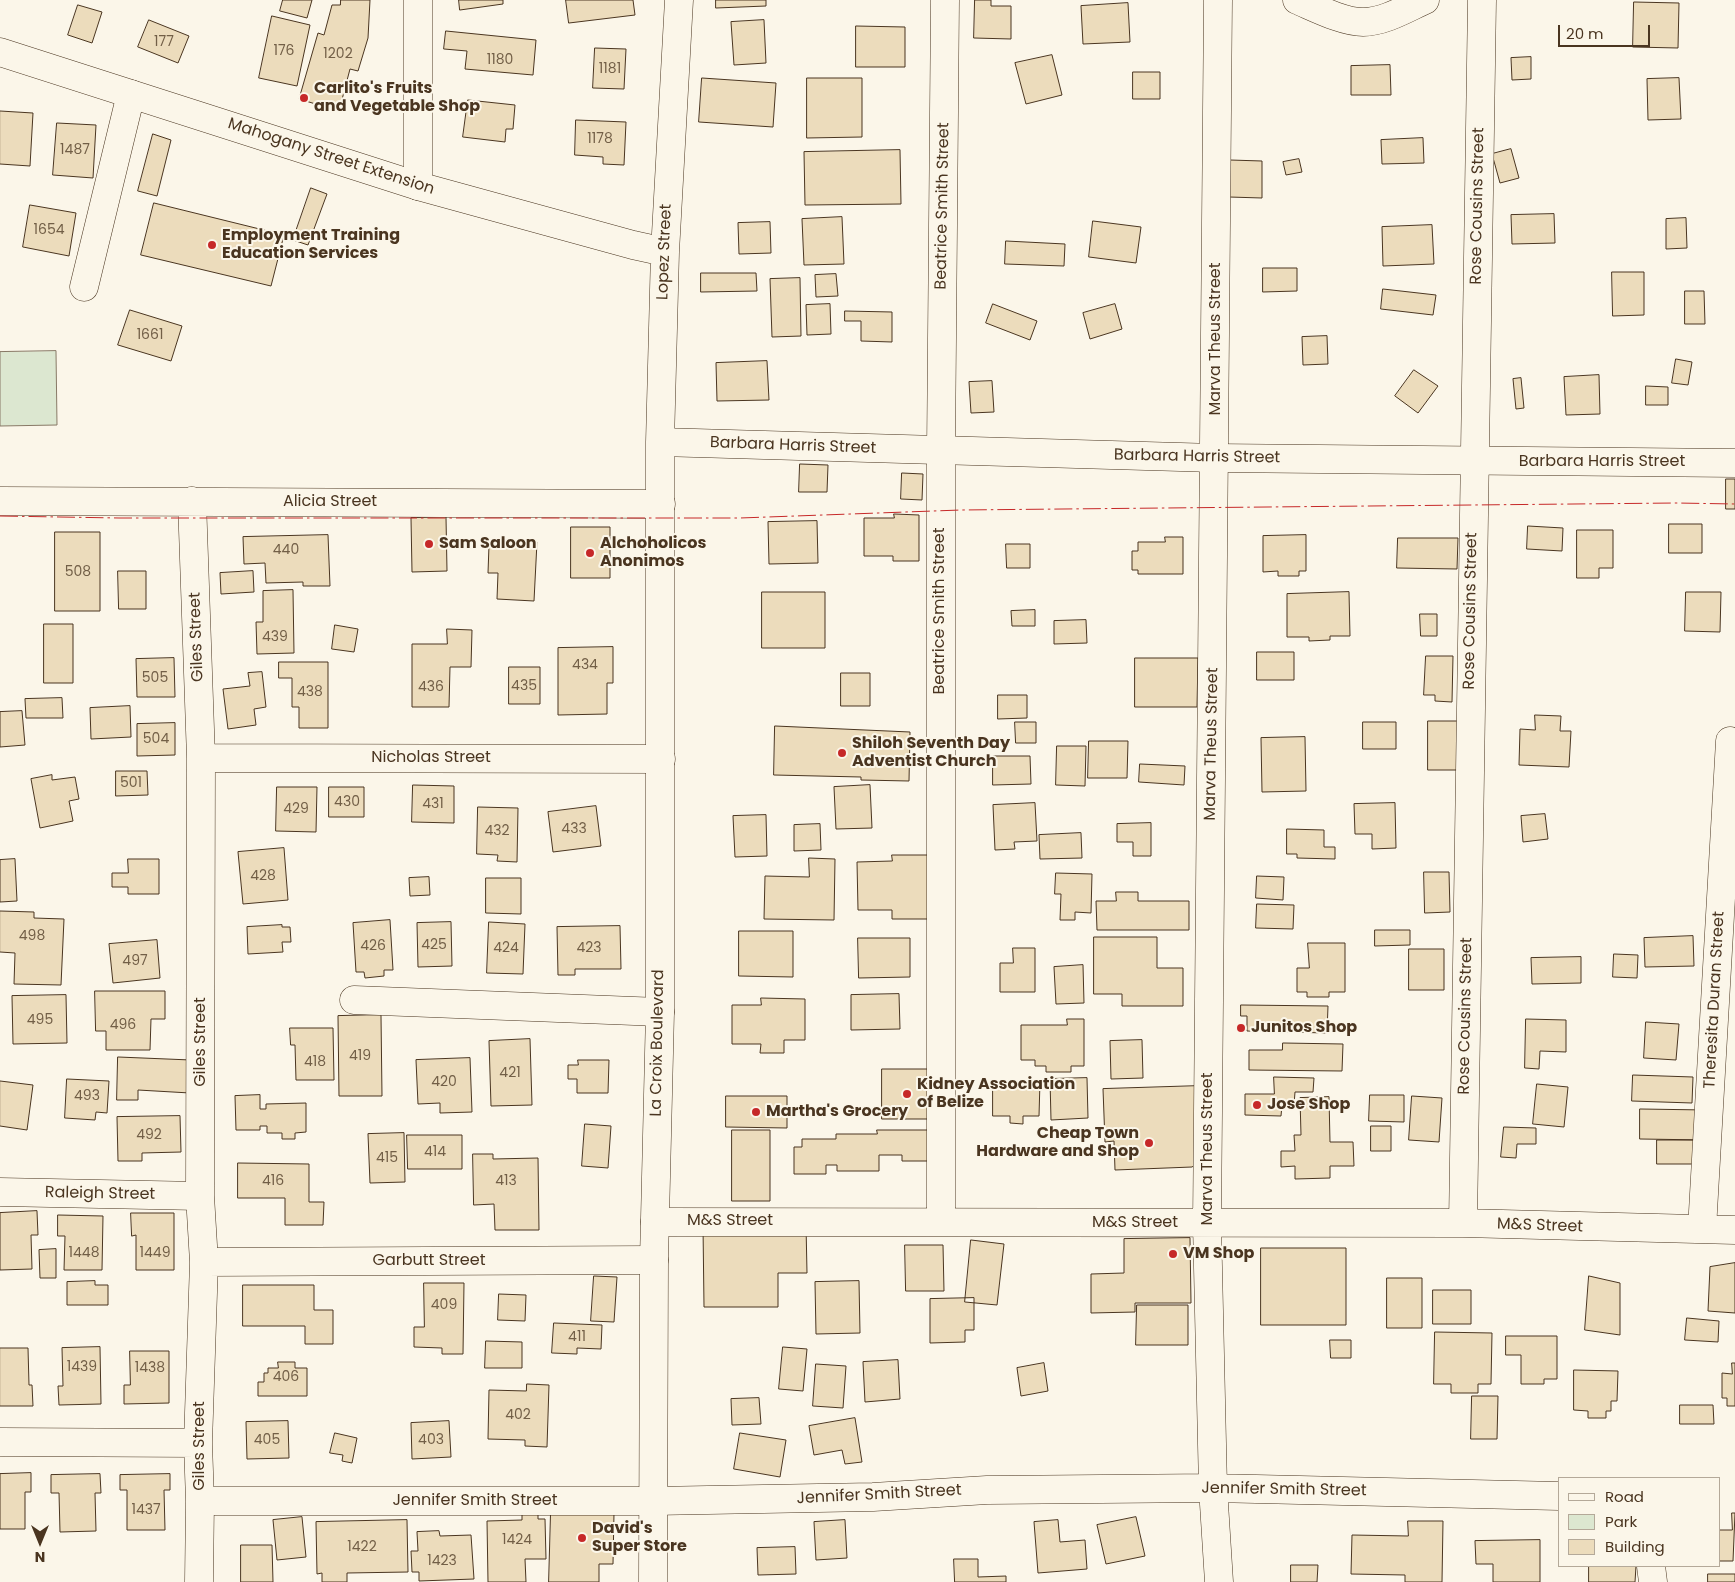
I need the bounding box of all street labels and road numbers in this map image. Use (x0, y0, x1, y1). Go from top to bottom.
street label: Mahogany Street Extension (225, 115, 437, 199)
street label: Beatrice Smith Street (932, 122, 954, 290)
street label: Rose Cousins Street (1467, 127, 1489, 285)
street label: Lopez Street (654, 204, 676, 300)
street label: Marva Theus Street (1206, 262, 1226, 416)
street label: Barbara Harris Street (709, 434, 877, 458)
street label: Barbara Harris Street (1114, 446, 1280, 468)
street label: Barbara Harris Street (1519, 452, 1685, 472)
street label: Alicia Street (283, 492, 377, 512)
street label: Beatrice Smith Street (930, 527, 950, 695)
street label: Rose Cousins Street (1460, 532, 1482, 690)
street label: Giles Street (186, 592, 208, 682)
street label: Marva Theus Street (1201, 667, 1223, 821)
street label: Nicholas Street (371, 748, 491, 768)
street label: Theresita Duran Street (1701, 911, 1729, 1089)
street label: Rose Cousins Street (1455, 937, 1477, 1095)
street label: La Croix Boulevard (647, 969, 669, 1117)
street label: Giles Street (191, 997, 211, 1087)
street label: Marva Theus Street (1198, 1072, 1218, 1226)
street label: Raleigh Street (45, 1183, 155, 1205)
street label: M&S Street (687, 1211, 773, 1231)
street label: M&S Street (1092, 1213, 1178, 1233)
street label: M&S Street (1497, 1215, 1583, 1237)
street label: Garbutt Street (372, 1251, 486, 1271)
street label: Giles Street (190, 1401, 210, 1491)
street label: Jennifer Smith Street (1201, 1479, 1367, 1501)
street label: Jennifer Smith Street (796, 1481, 962, 1509)
street label: Jennifer Smith Street (392, 1491, 558, 1511)

